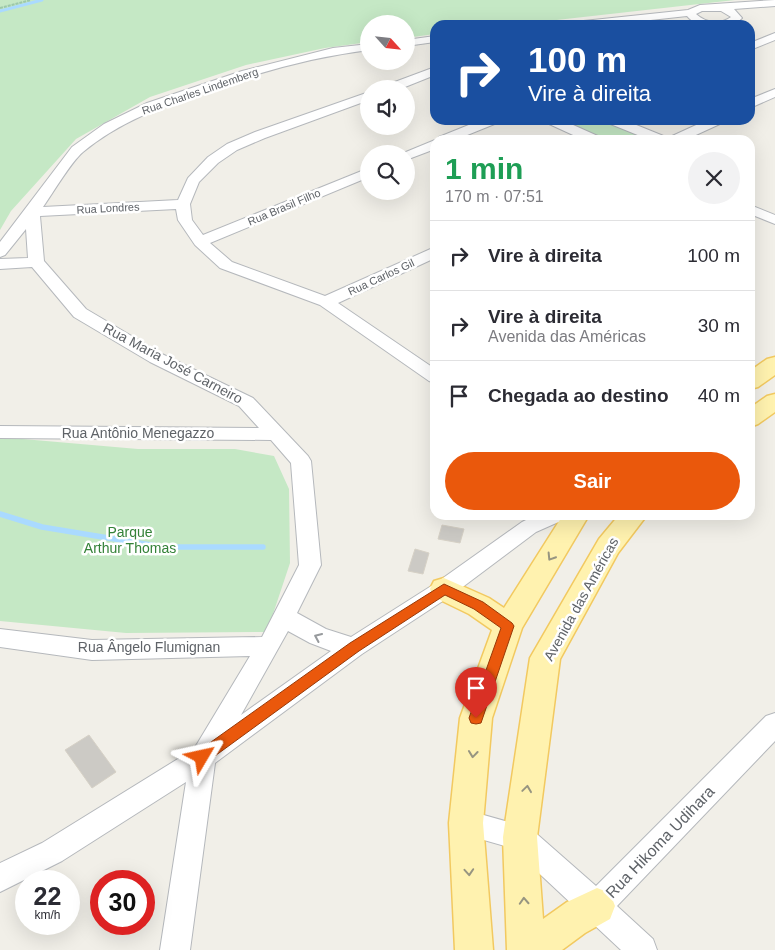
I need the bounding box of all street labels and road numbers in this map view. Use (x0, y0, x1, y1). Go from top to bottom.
street label: Rua Charles Lindemberg (140, 65, 260, 117)
street label: Rua Brasil Filho (246, 186, 322, 228)
street label: Rua Londres (76, 200, 140, 216)
street label: Rua Carlos Gil (346, 256, 416, 298)
street label: Rua Maria José Carneiro (101, 319, 246, 407)
street label: Rua Antônio Menegazzo (62, 425, 214, 441)
street label: Avenida das Américas (540, 535, 622, 663)
street label: Rua Ângelo Flumignan (78, 639, 220, 655)
street label: Rua Hikoma Udihara (602, 783, 718, 901)

